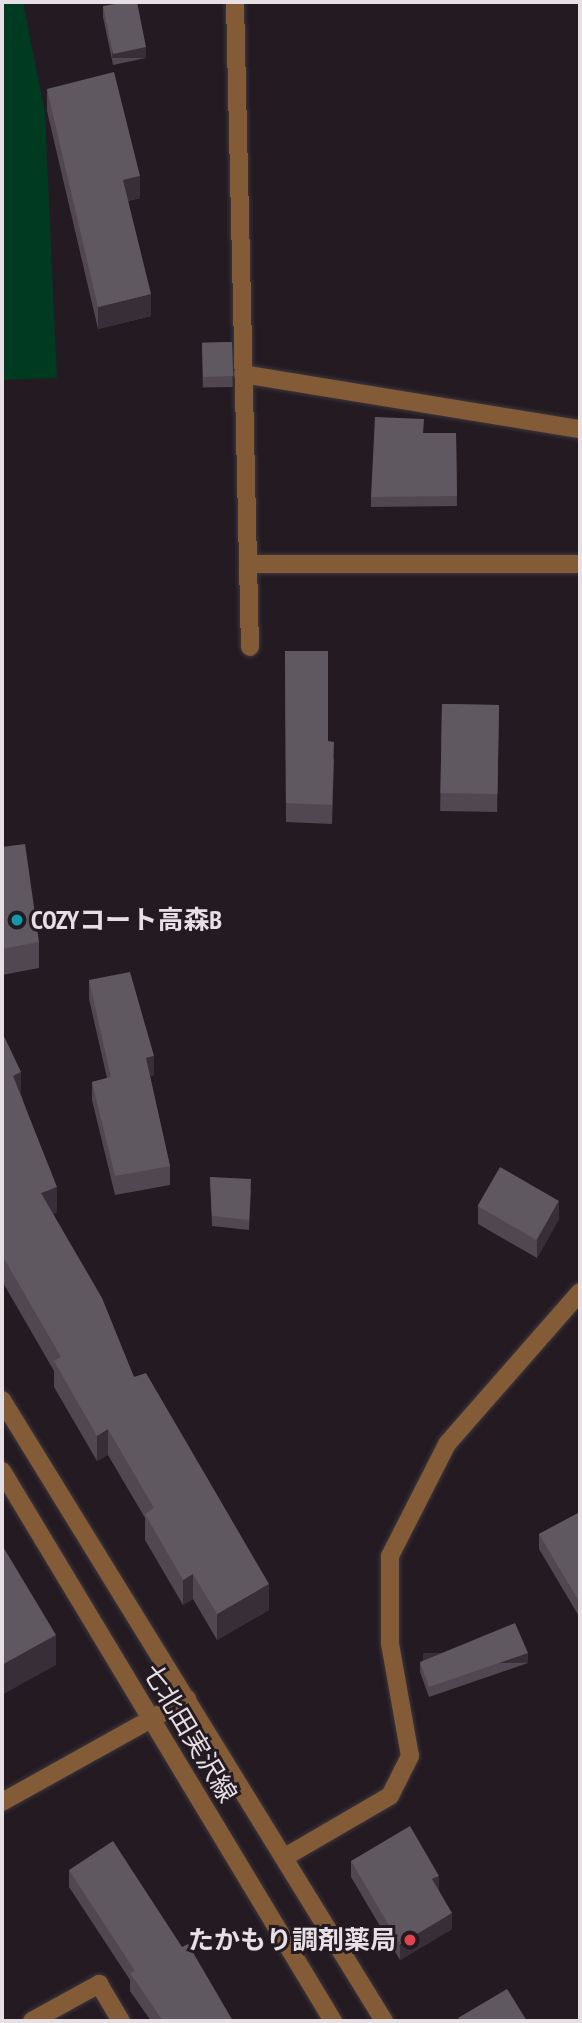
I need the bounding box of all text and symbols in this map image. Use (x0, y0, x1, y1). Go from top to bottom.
place label: COZYコート高森B (31, 904, 222, 936)
marker: COZYコート高森B (9, 912, 25, 928)
street label: 七北田実沢線 (136, 1658, 244, 1808)
place label: たかもり調剤薬局 (188, 1924, 396, 1956)
marker: たかもり調剤薬局 (402, 1932, 418, 1948)

